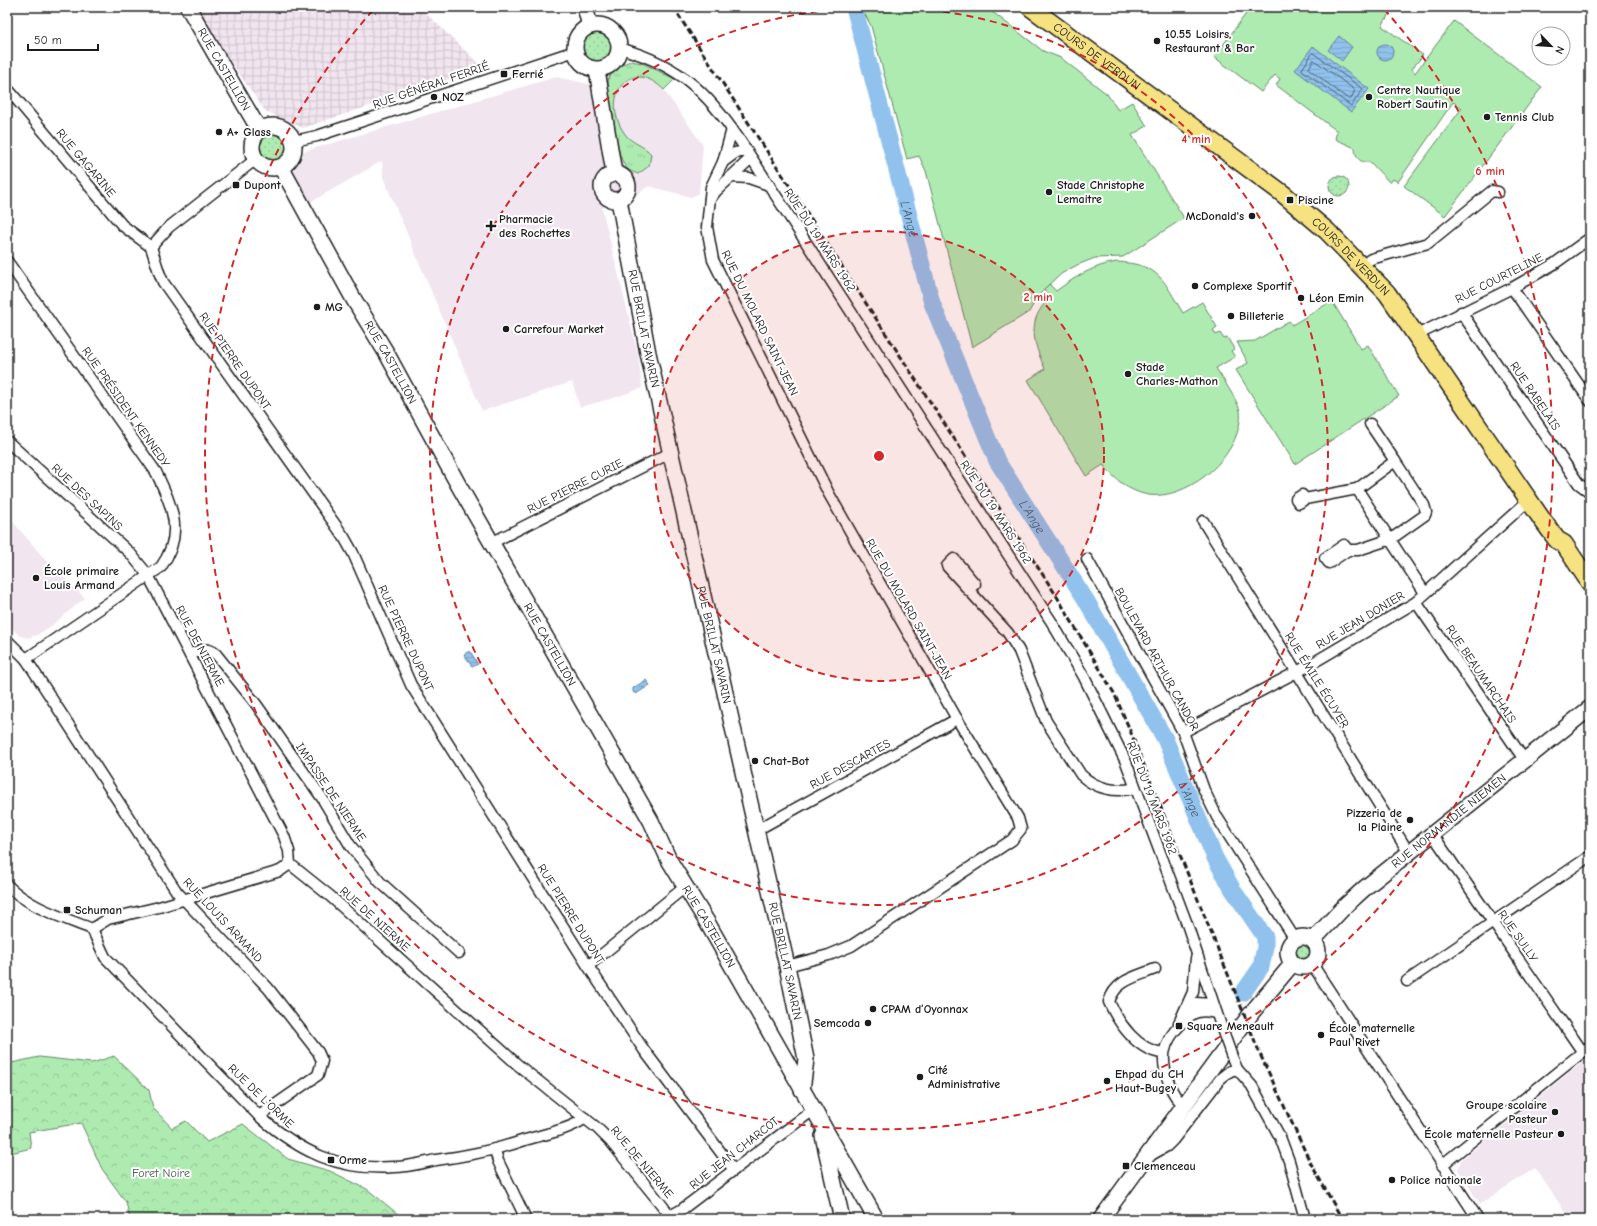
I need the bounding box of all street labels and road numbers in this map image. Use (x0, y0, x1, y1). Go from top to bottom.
street label: COURS DE VERDUN (1051, 20, 1143, 93)
street label: RUE CASTELLION (195, 25, 253, 113)
street label: RUE GÉNÉRAL FERRIÉ (371, 58, 491, 112)
street label: RUE GAGARINE (53, 126, 119, 200)
street label: RUE DU 19 MARS 1962 (781, 186, 859, 294)
street label: COURS DE VERDUN (1309, 214, 1393, 299)
street label: RUE DU MOLARD SAINT-JEAN (719, 248, 801, 398)
street label: RUE COURTELINE (1453, 250, 1545, 306)
street label: RUE BRILLAT SAVARIN (625, 268, 663, 389)
street label: RUE PIERRE DUPONT (196, 310, 274, 413)
street label: RUE CASTELLION (361, 318, 420, 406)
street label: RUE PRÉSIDENT KENNEDY (79, 344, 173, 470)
street label: RUE RABELAIS (1507, 359, 1563, 433)
street label: RUE PIERRE CURIE (525, 456, 625, 516)
street label: RUE DU 19 MARS 1962 (957, 458, 1035, 566)
street label: RUE DES SAPINS (49, 461, 126, 534)
street label: RUE DU MOLARD SAINT-JEAN (863, 536, 955, 682)
street label: RUE PIERRE DUPONT (375, 583, 437, 694)
street label: RUE BRILLAT SAVARIN (694, 585, 734, 705)
street label: BOULEVARD ARTHUR CANDOR (1112, 585, 1202, 733)
street label: RUE JEAN DONIER (1313, 588, 1407, 652)
street label: RUE CASTELLION (521, 601, 579, 688)
street label: RUE DE NIERME (173, 603, 227, 689)
street label: RUE BEAUMARCHAIS (1443, 622, 1519, 726)
street label: RUE ÉMILE ÉCUYER (1282, 630, 1352, 730)
street label: RUE DESCARTES (807, 736, 893, 792)
street label: RUE DU 19 MARS 1962 (1124, 739, 1180, 857)
street label: IMPASSE DE NIERME (293, 740, 369, 844)
street label: RUE NORMANDIE NIEMEN (1389, 771, 1509, 871)
street label: RUE PIERRE DUPONT (535, 861, 608, 967)
street label: RUE LOUIS ARMAND (180, 875, 266, 965)
street label: RUE CASTELLION (679, 883, 739, 970)
street label: RUE DE NIERME (337, 884, 413, 954)
street label: RUE BRILLAT SAVARIN (766, 901, 805, 1021)
street label: RUE SULLY (1495, 907, 1541, 965)
street label: RUE DE L'ORME (225, 1061, 297, 1131)
street label: RUE JEAN CHARCOT (687, 1113, 782, 1192)
street label: RUE DE NIERME (608, 1123, 676, 1201)

